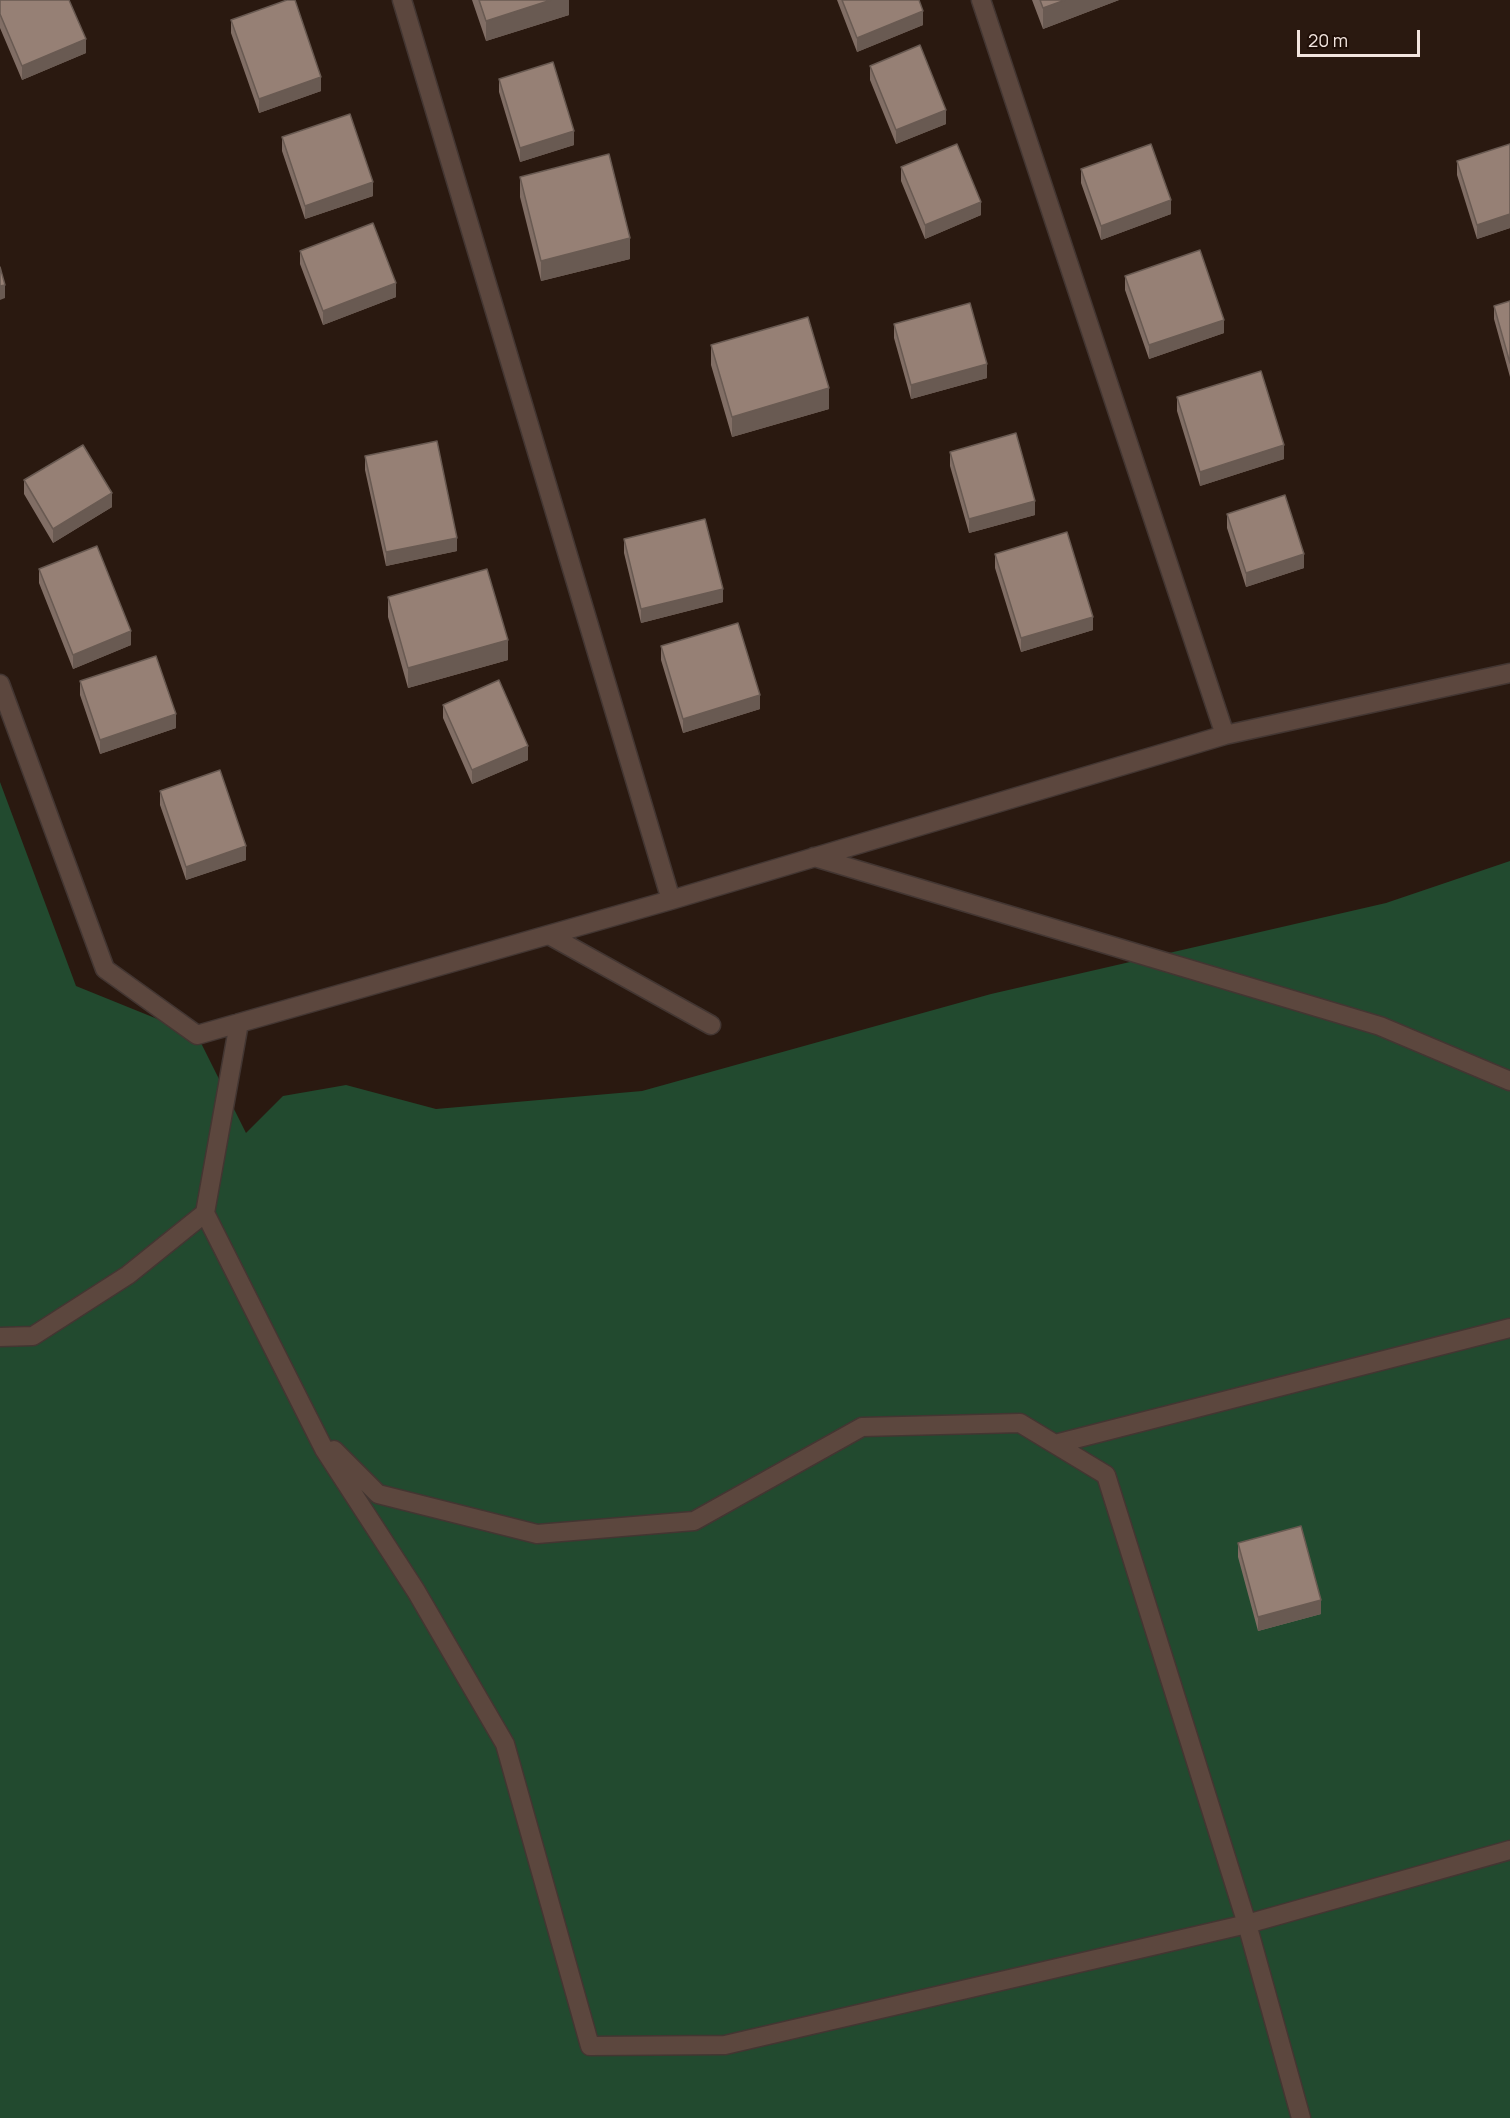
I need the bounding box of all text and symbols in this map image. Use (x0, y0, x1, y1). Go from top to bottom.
scale bar (1300, 18, 1423, 56)
text: 20 m (1308, 28, 1348, 52)

